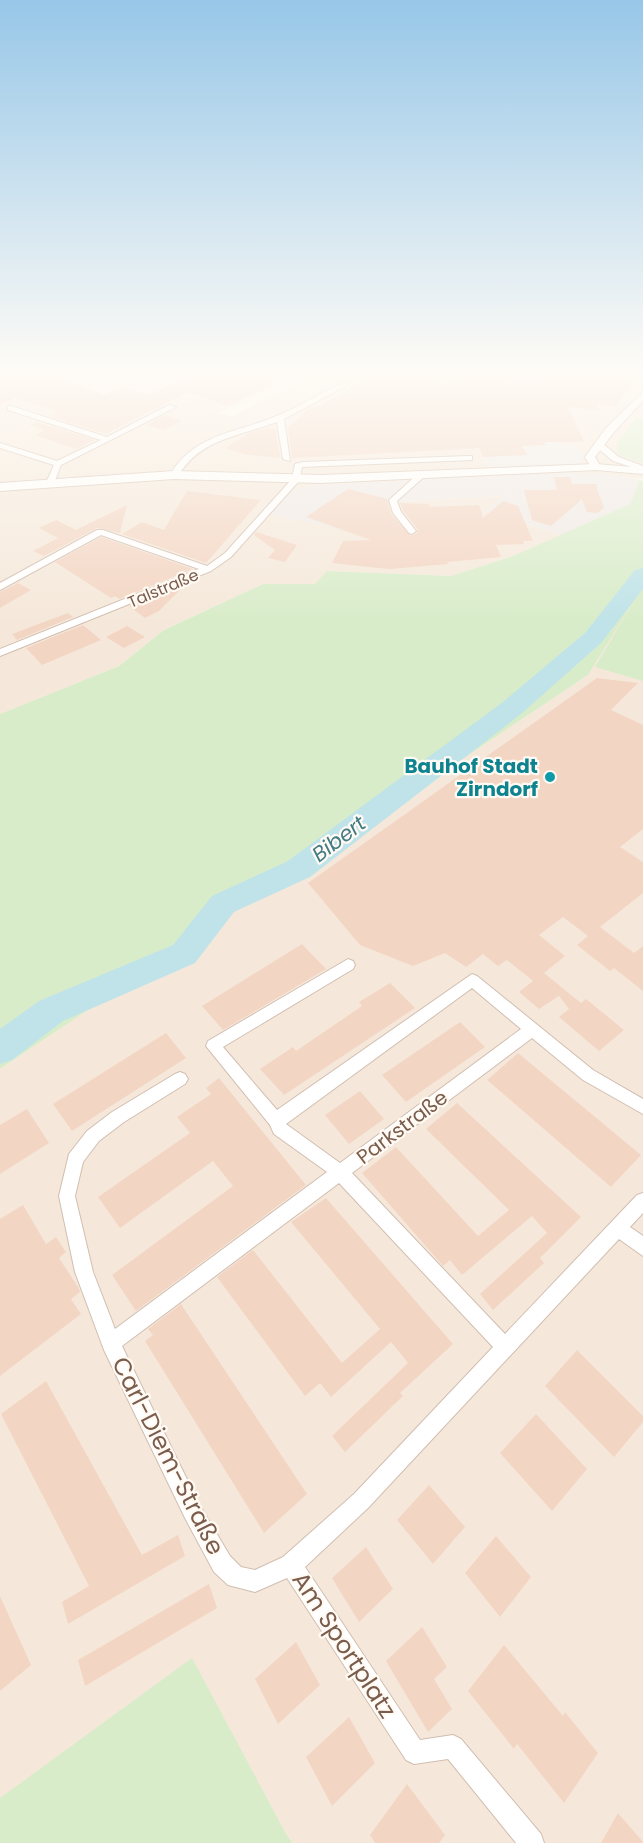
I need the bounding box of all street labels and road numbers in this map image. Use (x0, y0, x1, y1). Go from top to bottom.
street label: Talstraße (124, 563, 202, 614)
street label: Parkstraße (351, 1083, 453, 1171)
street label: Carl-Diem-Straße (104, 1351, 233, 1560)
street label: Am Sportplatz (285, 1565, 404, 1724)

